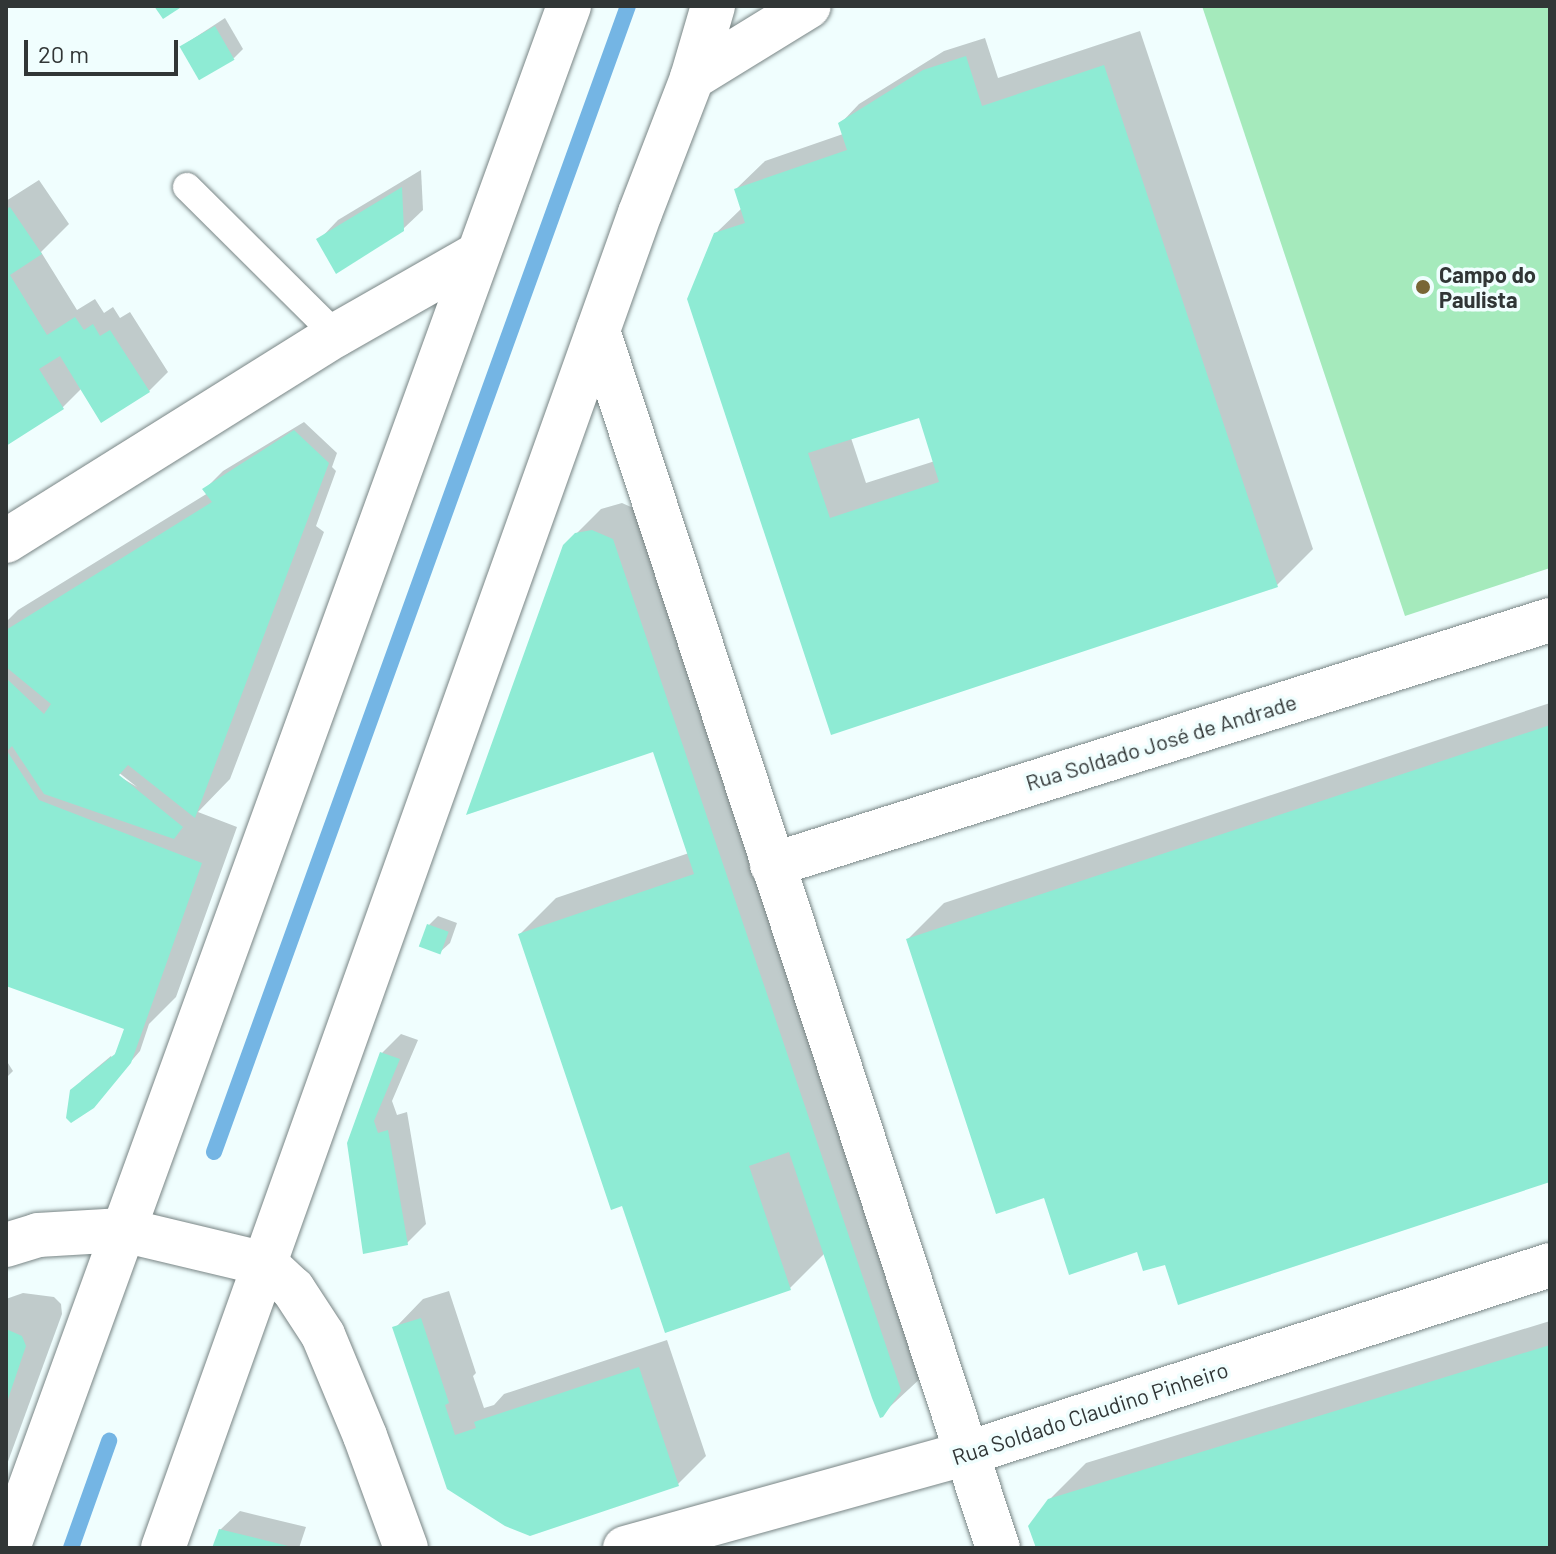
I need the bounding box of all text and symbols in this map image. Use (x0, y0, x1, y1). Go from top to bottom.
scale bar (28, 24, 182, 74)
text: 20 m (38, 39, 89, 68)
place label: Campo do Paulista (1439, 261, 1536, 312)
marker: Campo do Paulista (1414, 278, 1432, 296)
street label: Rua Soldado José de Andrade (1022, 688, 1300, 796)
street label: Rua Soldado Claudino Pinheiro (948, 1356, 1232, 1470)

